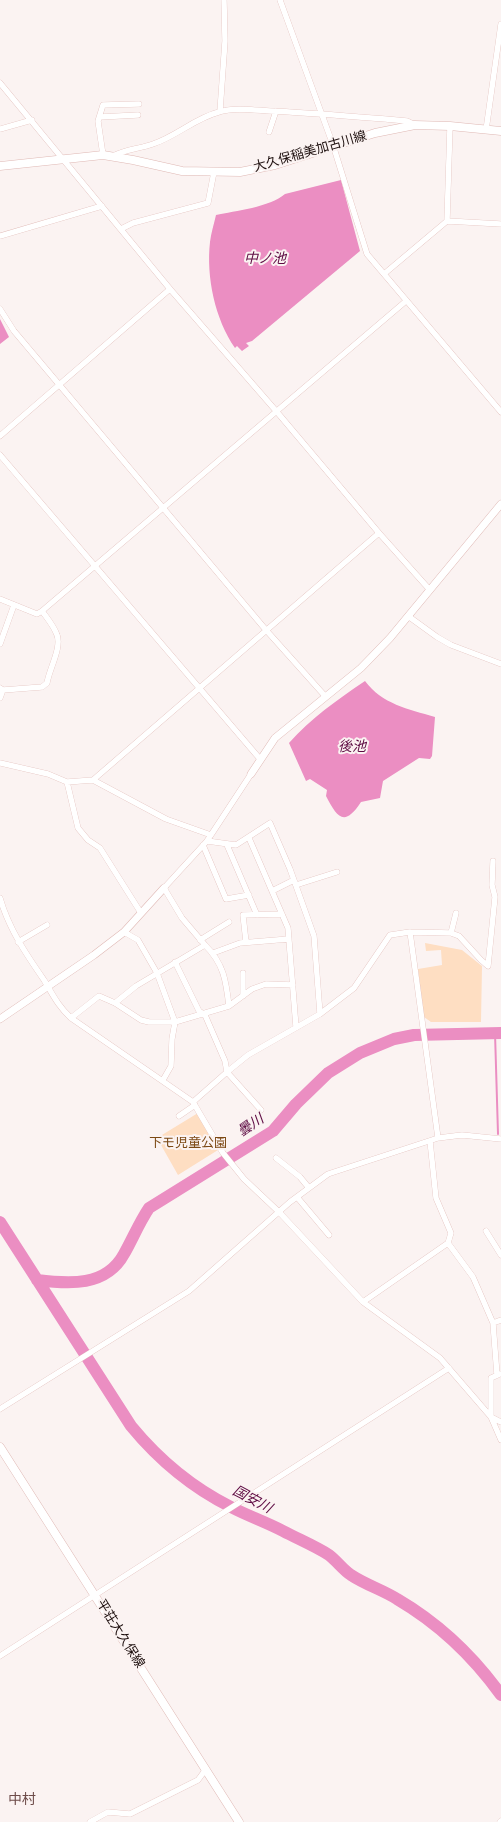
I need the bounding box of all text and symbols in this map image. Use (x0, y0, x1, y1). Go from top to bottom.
street label: 大久保稲美加古川線 (252, 128, 368, 176)
water label: 中ノ池 (244, 251, 286, 267)
water label: 後池 (338, 739, 366, 755)
water label: 曇川 (235, 1111, 267, 1141)
park label: 下モ児童公園 (149, 1136, 227, 1152)
water label: 国安川 (230, 1483, 274, 1517)
street label: 平荘大久保線 (93, 1597, 147, 1671)
district label: 中村 (8, 1792, 36, 1808)

